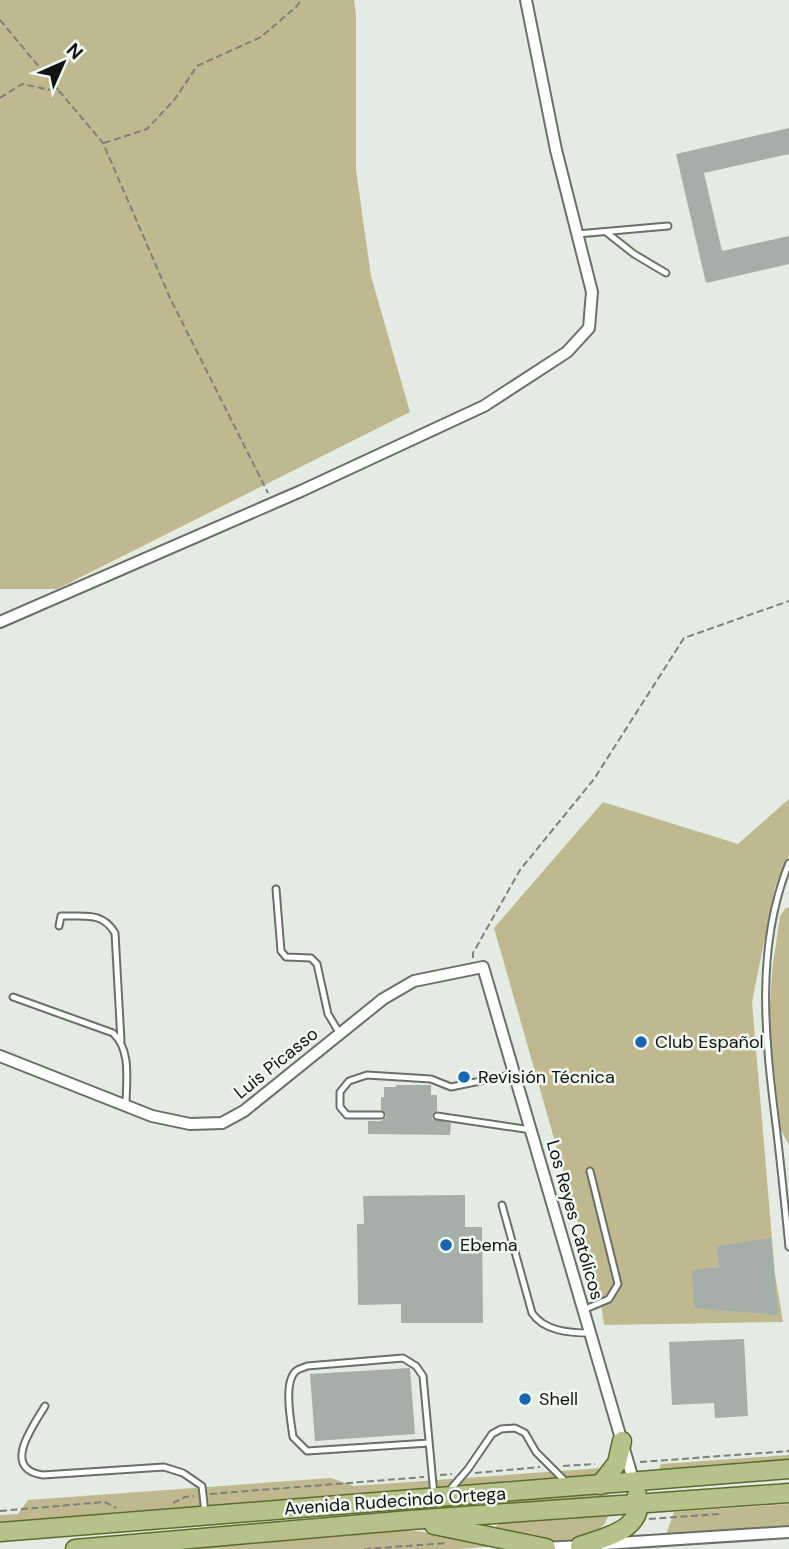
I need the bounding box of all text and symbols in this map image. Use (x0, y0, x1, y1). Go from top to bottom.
north arrow (28, 28, 98, 98)
text: N (61, 38, 88, 65)
street label: Luis Picasso (229, 1022, 323, 1104)
place label: Club Español (655, 1030, 764, 1054)
marker: Club Español (633, 1034, 649, 1050)
place label: Revisión Técnica (478, 1065, 615, 1089)
marker: Revisión Técnica (456, 1069, 472, 1085)
street label: Los Reyes Católicos (541, 1137, 609, 1303)
place label: Ebema (460, 1233, 518, 1257)
marker: Ebema (438, 1237, 454, 1253)
place label: Shell (539, 1387, 578, 1411)
marker: Shell (517, 1391, 533, 1407)
street label: Avenida Rudecindo Ortega (283, 1481, 507, 1521)

